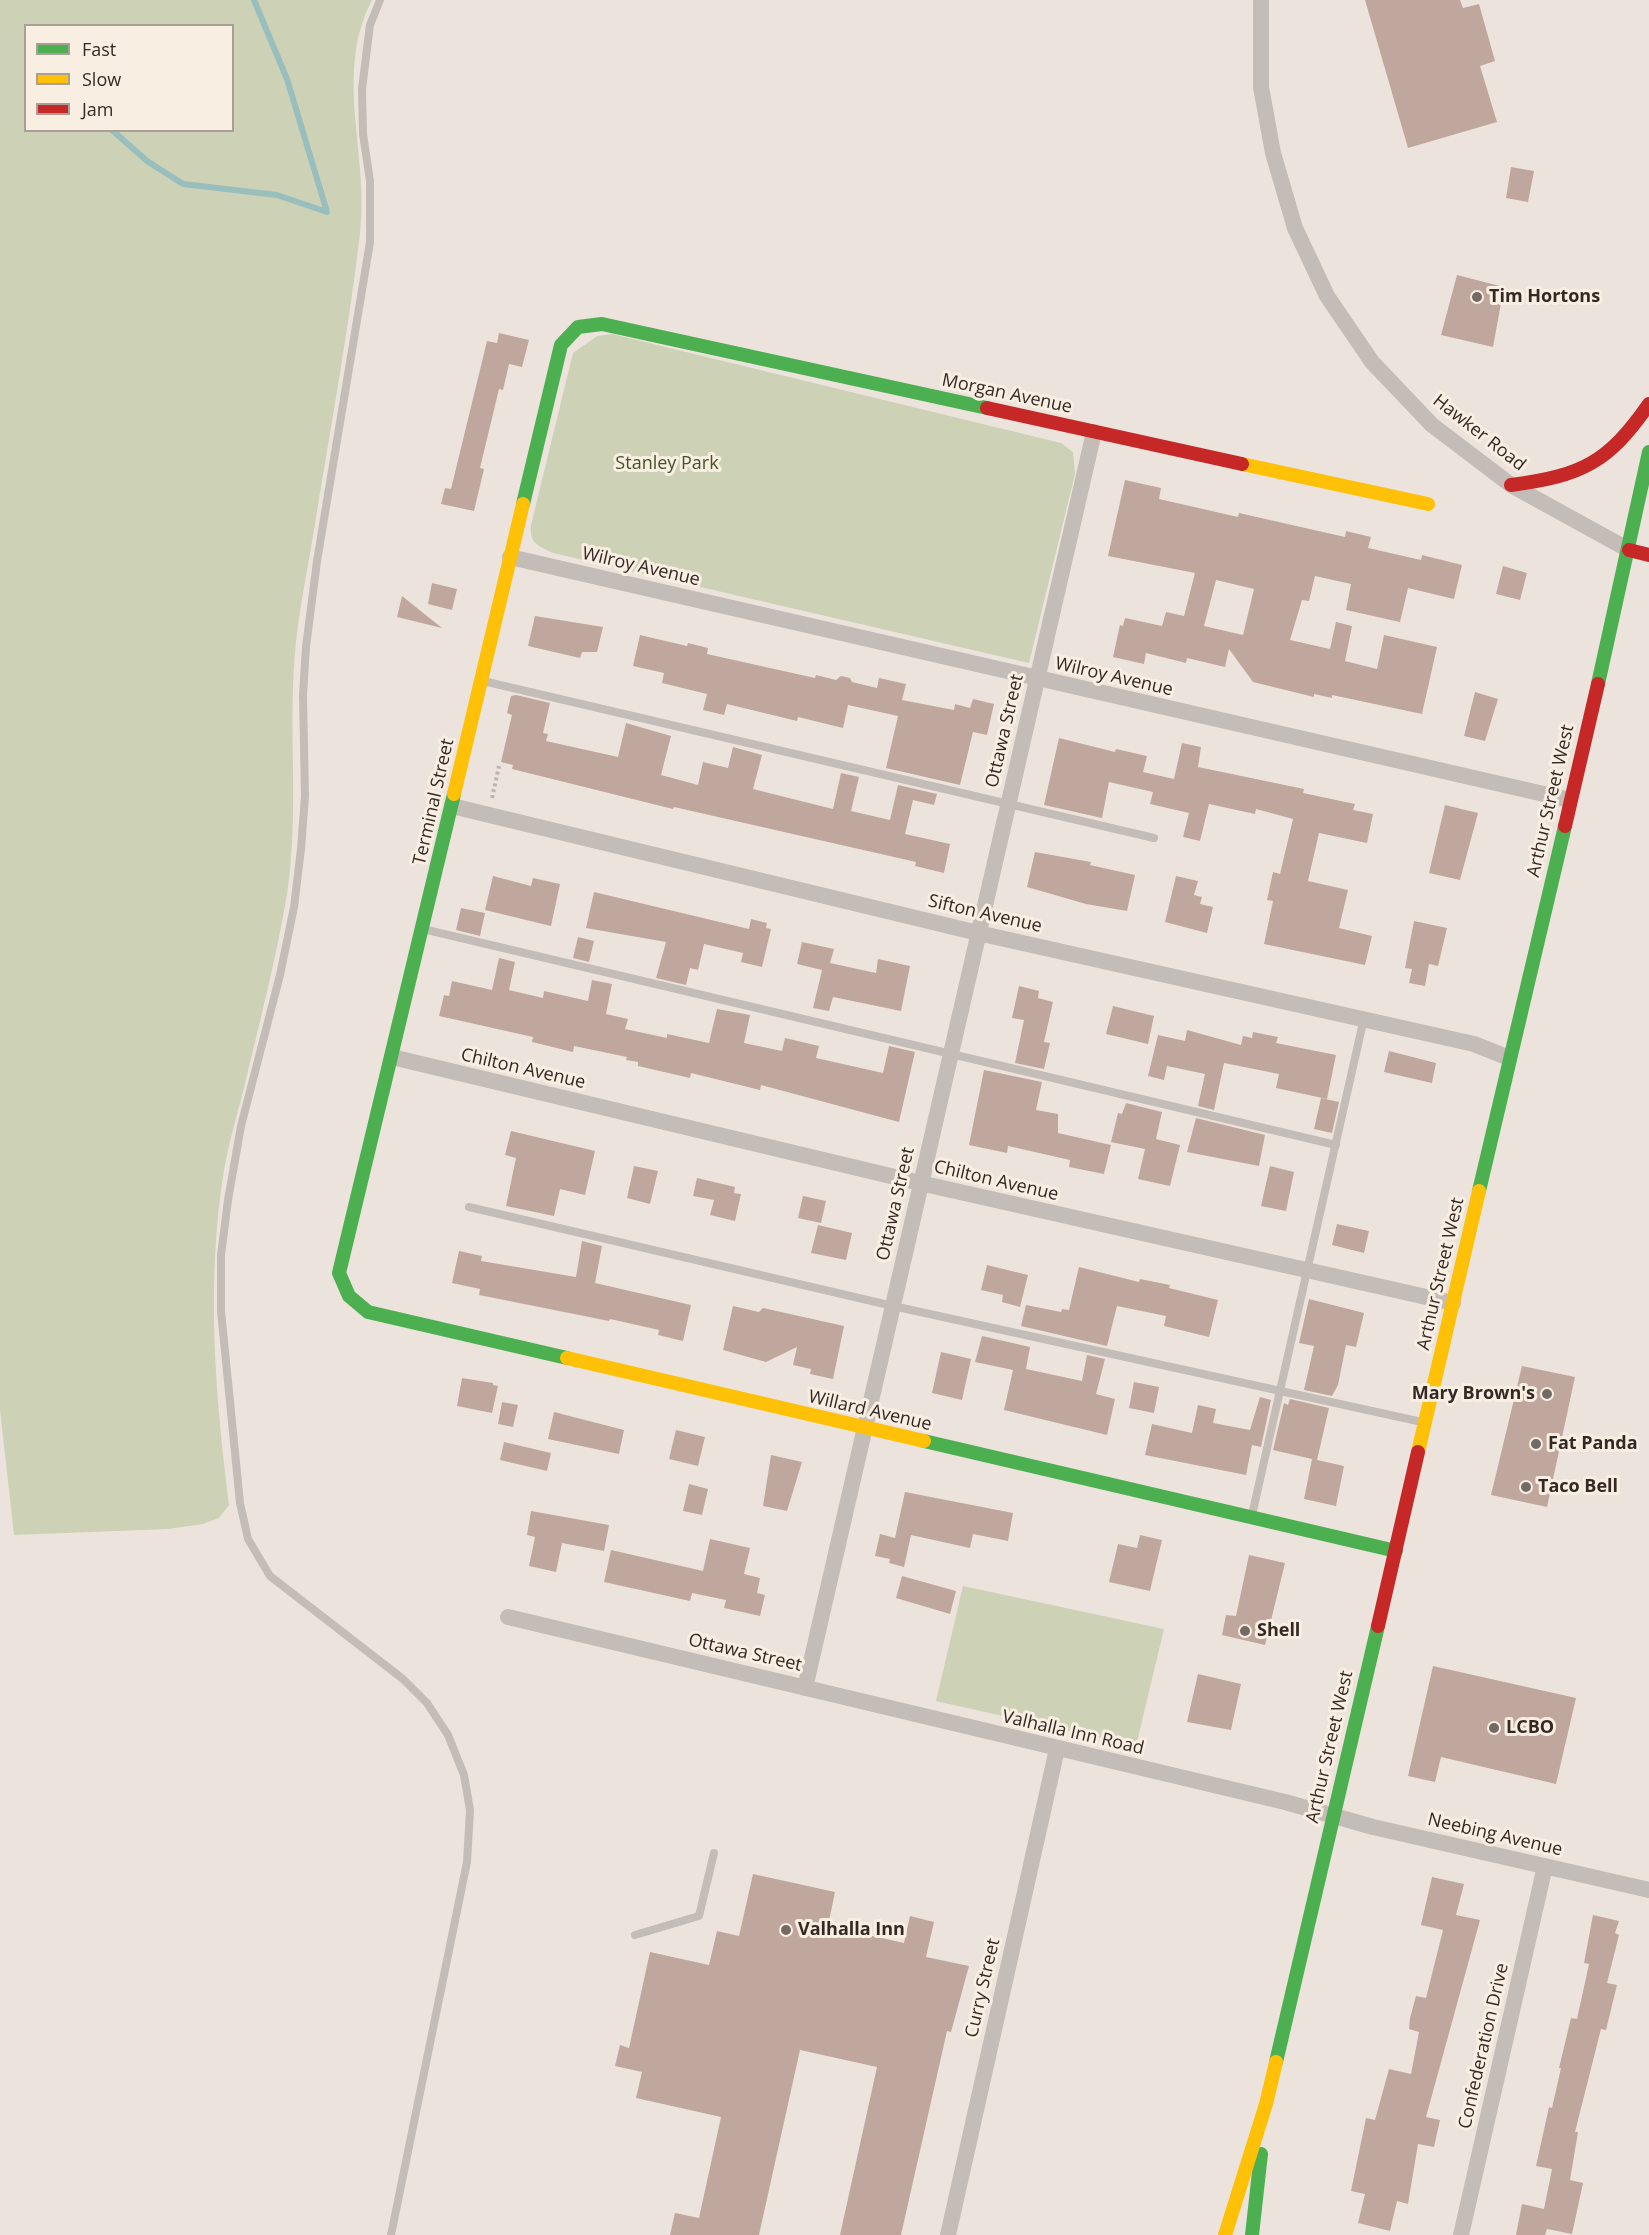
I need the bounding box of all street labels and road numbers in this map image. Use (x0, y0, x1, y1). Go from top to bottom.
street label: Morgan Avenue (940, 370, 1074, 418)
street label: Hawker Road (1428, 390, 1530, 476)
street label: Wilroy Avenue (580, 543, 702, 591)
street label: Wilroy Avenue (1053, 653, 1175, 701)
street label: Ottawa Street (981, 672, 1029, 790)
street label: Arthur Street West (1523, 723, 1579, 879)
street label: Terminal Street (409, 737, 459, 867)
street label: Sifton Avenue (926, 890, 1044, 938)
street label: Chilton Avenue (459, 1044, 587, 1094)
street label: Ottawa Street (872, 1145, 920, 1263)
street label: Chilton Avenue (932, 1156, 1060, 1206)
street label: Arthur Street West (1413, 1196, 1469, 1352)
street label: Willard Avenue (806, 1386, 934, 1436)
street label: Ottawa Street (686, 1629, 804, 1677)
street label: Arthur Street West (1302, 1669, 1358, 1825)
street label: Valhalla Inn Road (1000, 1706, 1146, 1760)
street label: Neebing Avenue (1426, 1809, 1564, 1861)
street label: Curry Street (961, 1936, 1005, 2040)
street label: Confederation Drive (1454, 1961, 1514, 2131)

